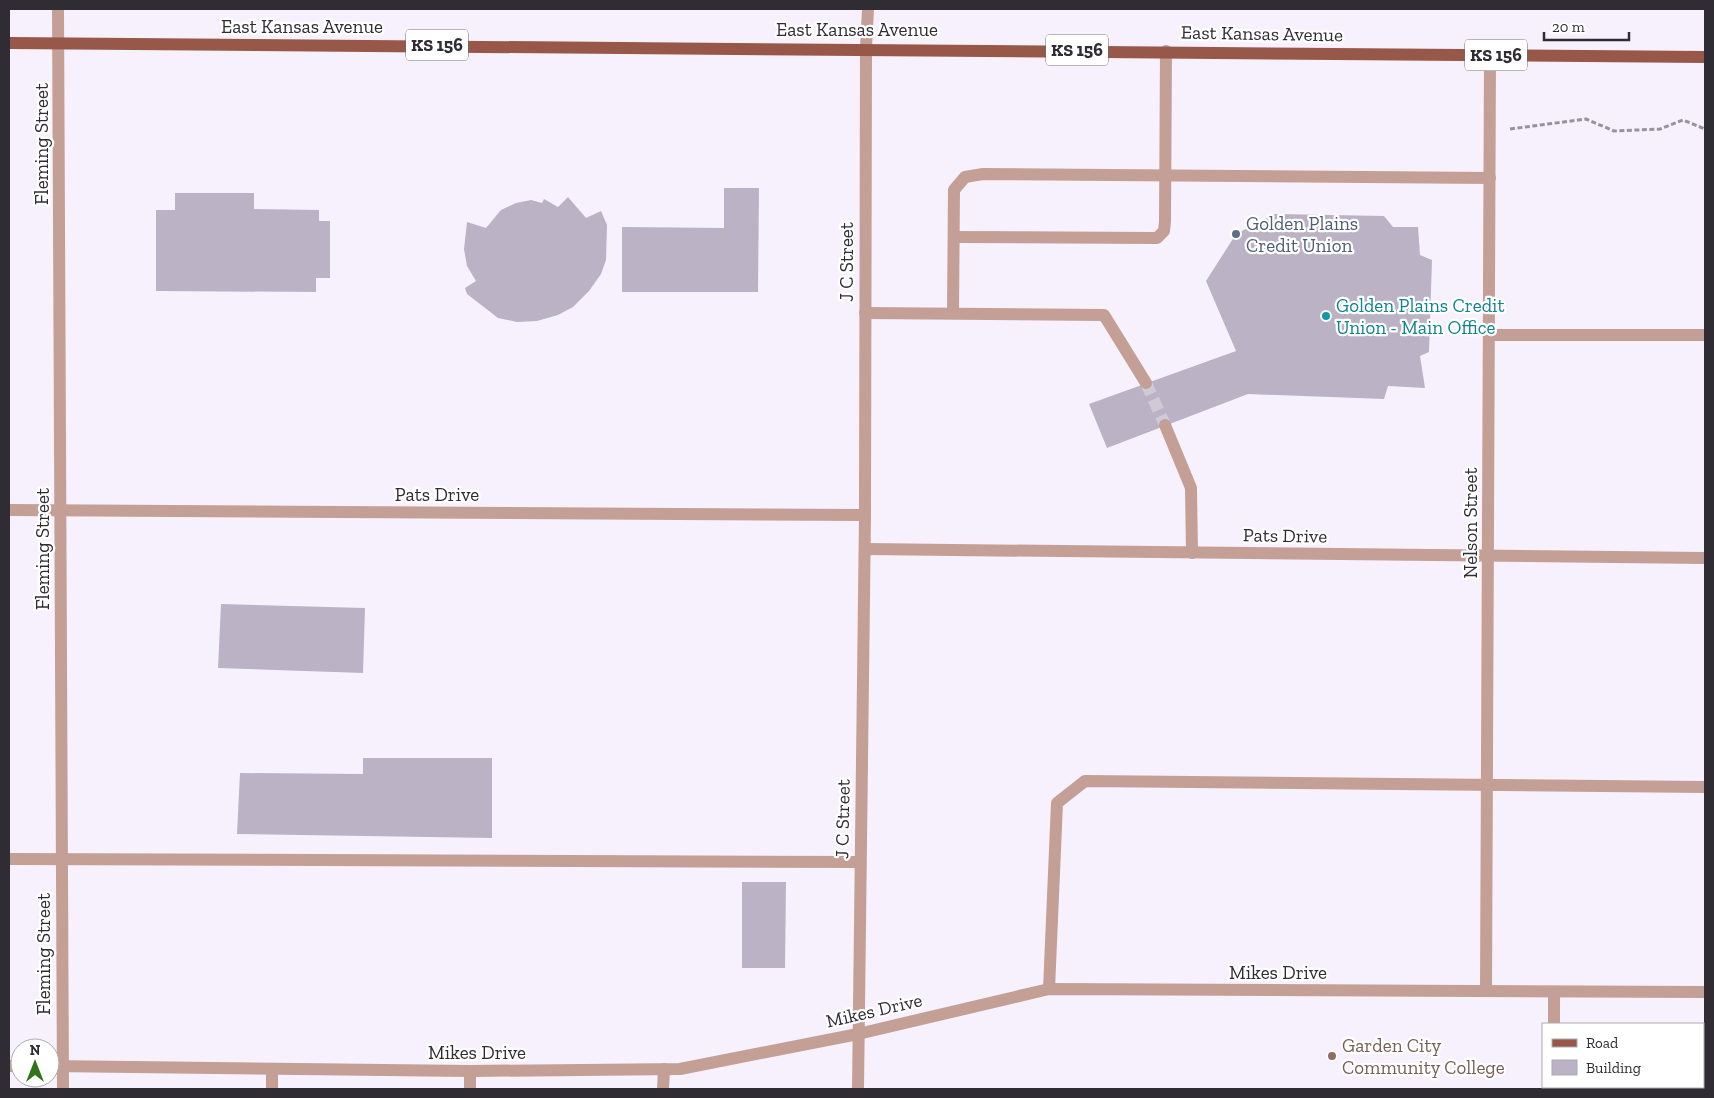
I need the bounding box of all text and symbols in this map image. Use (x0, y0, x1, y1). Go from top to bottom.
scale bar (1544, 10, 1629, 42)
street label: East Kansas Avenue (221, 15, 383, 38)
street label: East Kansas Avenue (776, 18, 938, 41)
text: 20 m (1552, 18, 1585, 36)
street label: East Kansas Avenue (1181, 21, 1343, 46)
road number: KS 156 (406, 30, 468, 60)
road number: KS 156 (1046, 34, 1108, 66)
road number: KS 156 (1465, 40, 1527, 70)
street label: Fleming Street (30, 83, 53, 205)
place label: Golden Plains Credit Union (1246, 212, 1358, 257)
street label: J C Street (835, 222, 858, 302)
marker: Golden Plains Credit Union (1230, 228, 1242, 240)
place label: Golden Plains Credit Union - Main Office (1336, 294, 1504, 339)
marker: Golden Plains Credit Union - Main Office (1320, 310, 1332, 322)
street label: Nelson Street (1459, 468, 1482, 578)
street label: Pats Drive (395, 483, 479, 506)
street label: Fleming Street (31, 488, 54, 610)
street label: Pats Drive (1243, 523, 1327, 548)
street label: J C Street (830, 779, 855, 859)
street label: Fleming Street (32, 893, 55, 1015)
street label: Mikes Drive (1229, 961, 1327, 984)
street label: Mikes Drive (824, 988, 924, 1033)
legend (1542, 1023, 1704, 1088)
place label: Garden City Community College (1342, 1034, 1505, 1079)
text: Road (1586, 1034, 1619, 1052)
north arrow (10, 1038, 60, 1088)
street label: Mikes Drive (428, 1041, 526, 1064)
text: N (30, 1042, 41, 1059)
marker: Garden City Community College (1326, 1050, 1338, 1062)
text: Building (1586, 1059, 1641, 1077)

